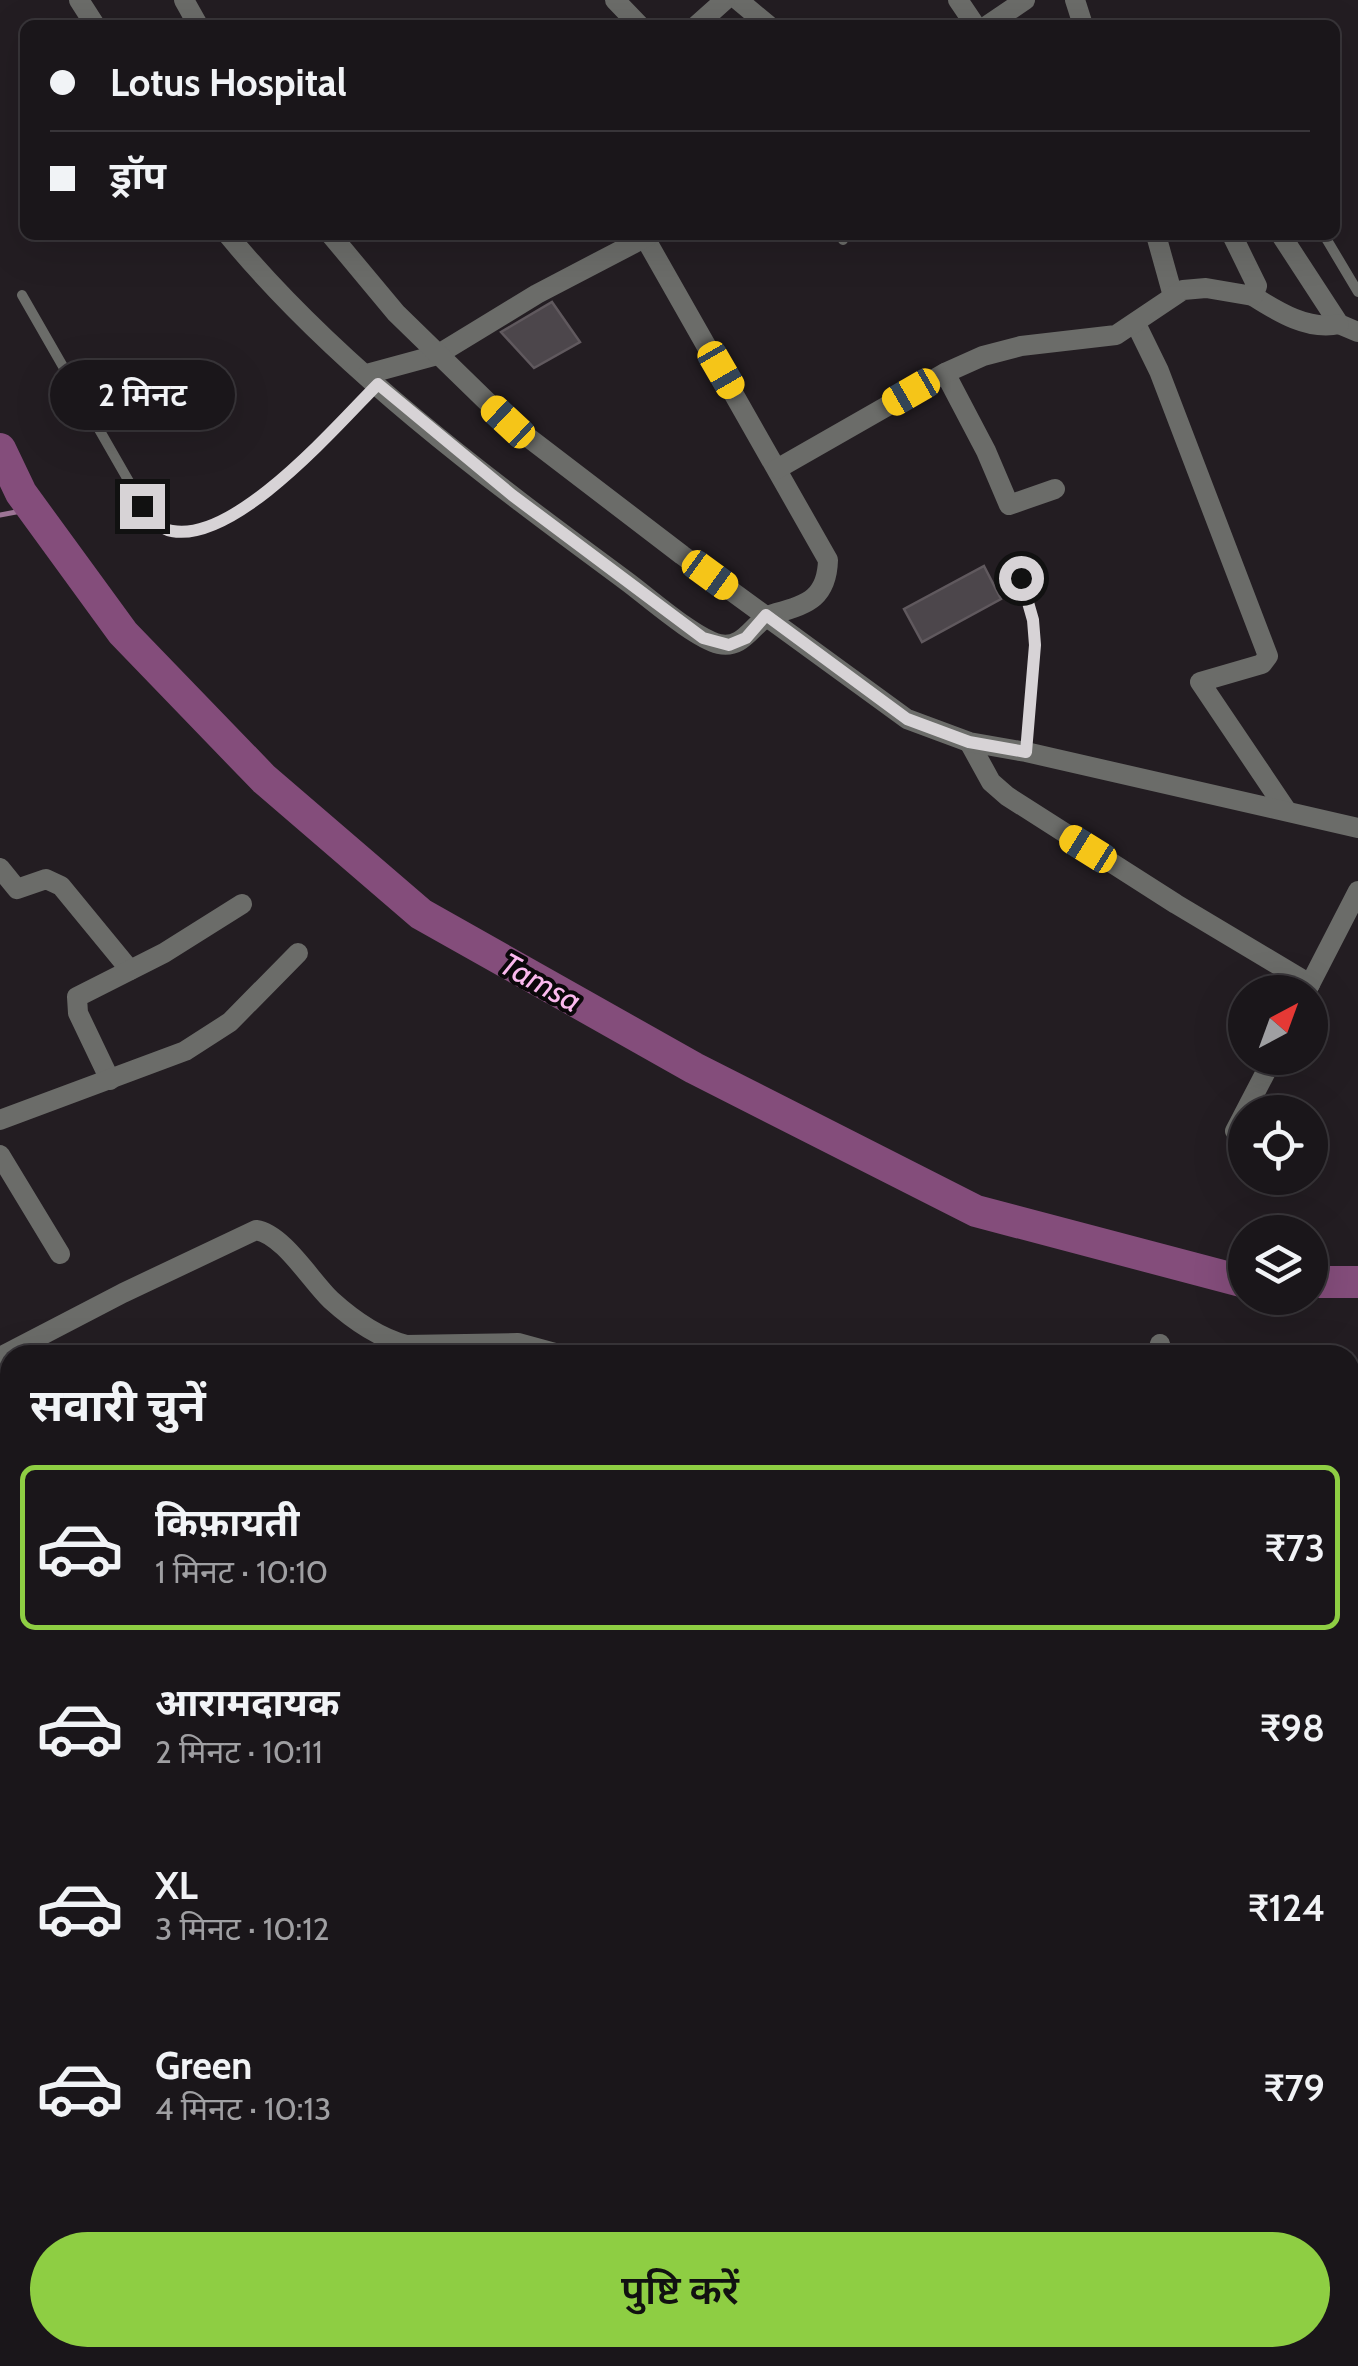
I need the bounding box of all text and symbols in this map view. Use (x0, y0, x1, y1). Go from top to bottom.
text: Lotus Hospital (110, 59, 347, 106)
text: ड्रॉप (110, 152, 166, 199)
car (693, 337, 749, 403)
callout: 2 मिनट (49, 361, 234, 431)
car (878, 364, 944, 420)
text: 2 मिनट (98, 375, 187, 414)
car (476, 391, 540, 453)
route end (120, 484, 165, 529)
car (677, 545, 743, 605)
route start (999, 556, 1044, 601)
car (1055, 820, 1121, 878)
water label: Tamsa (494, 944, 588, 1020)
north arrow (1228, 975, 1328, 1075)
map controls (1228, 975, 1328, 1315)
button: locate (1228, 1095, 1328, 1195)
button: layers (1228, 1215, 1328, 1315)
text: सवारी चुनें (30, 1378, 206, 1432)
text: किफ़ायती (155, 1499, 299, 1546)
icon: car (35, 1503, 125, 1593)
text: ₹73 (1265, 1524, 1325, 1571)
text: 1 मिनट · 10:10 (155, 1552, 328, 1591)
text: आरामदायक (155, 1679, 339, 1726)
icon: car (35, 1683, 125, 1773)
text: ₹98 (1260, 1704, 1325, 1751)
text: 2 मिनट · 10:11 (155, 1732, 323, 1771)
text: XL (155, 1862, 198, 1909)
icon: car (35, 1863, 125, 1953)
text: ₹124 (1248, 1884, 1325, 1931)
text: 3 मिनट · 10:12 (155, 1909, 329, 1948)
text: Green (155, 2042, 252, 2089)
icon: car (35, 2043, 125, 2133)
text: ₹79 (1264, 2064, 1325, 2111)
text: 4 मिनट · 10:13 (155, 2089, 331, 2128)
button: पुष्टि करें (30, 2232, 1330, 2347)

